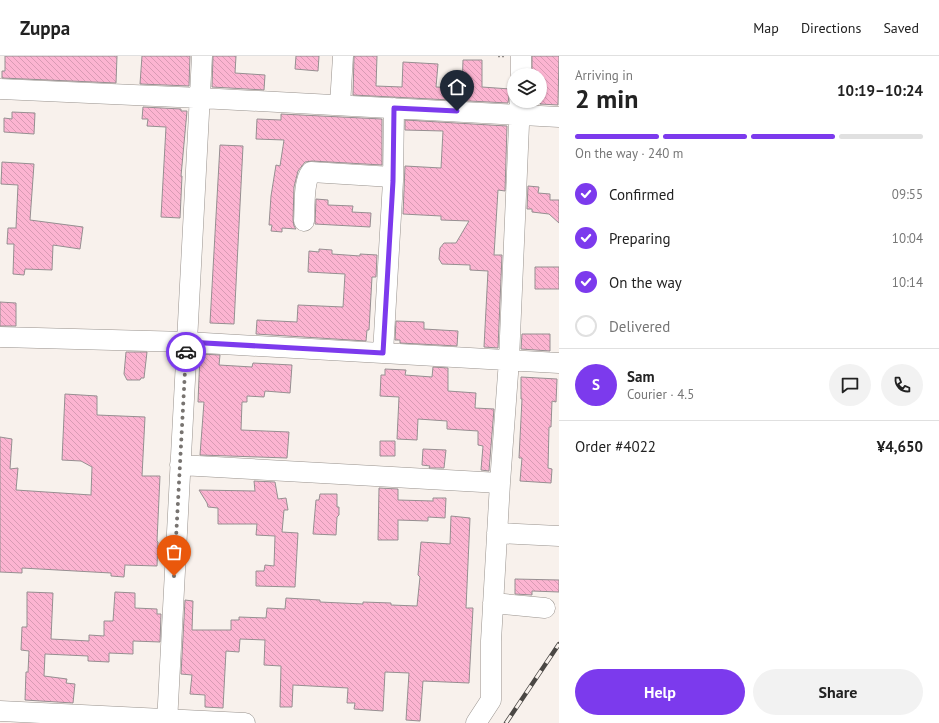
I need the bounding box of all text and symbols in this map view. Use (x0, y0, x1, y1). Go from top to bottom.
text: Zuppa (20, 16, 70, 40)
text: Map (753, 19, 779, 37)
text: Directions (801, 19, 861, 37)
text: Saved (883, 19, 919, 37)
text: Arriving in (575, 67, 633, 84)
map controls (507, 68, 547, 108)
button: layers (507, 68, 547, 108)
pin (440, 70, 474, 111)
icon: home (446, 76, 468, 98)
text: 10:19–10:24 (837, 81, 923, 100)
text: 2 min (575, 82, 638, 115)
text: On the way · 240 m (575, 145, 683, 162)
icon: check (575, 183, 597, 205)
text: Confirmed (609, 185, 674, 204)
text: 09:55 (892, 186, 923, 203)
icon: check (575, 227, 597, 249)
text: Preparing (609, 229, 671, 248)
text: 10:04 (892, 230, 923, 247)
icon: check (575, 271, 597, 293)
text: On the way (609, 273, 682, 292)
text: 10:14 (892, 274, 923, 291)
text: Delivered (609, 317, 670, 336)
courier (166, 332, 206, 372)
icon: car (175, 341, 197, 363)
button: chat (829, 364, 871, 406)
button: phone (881, 364, 923, 406)
text: Sam (627, 367, 654, 386)
text: S (592, 375, 600, 394)
text: Courier · 4.5 (627, 386, 694, 403)
text: Order #4022 (575, 437, 656, 456)
text: ¥4,650 (877, 437, 923, 456)
pin (157, 535, 191, 576)
icon: bag (163, 541, 185, 563)
button: Help (575, 669, 745, 715)
button: Share (753, 669, 923, 715)

